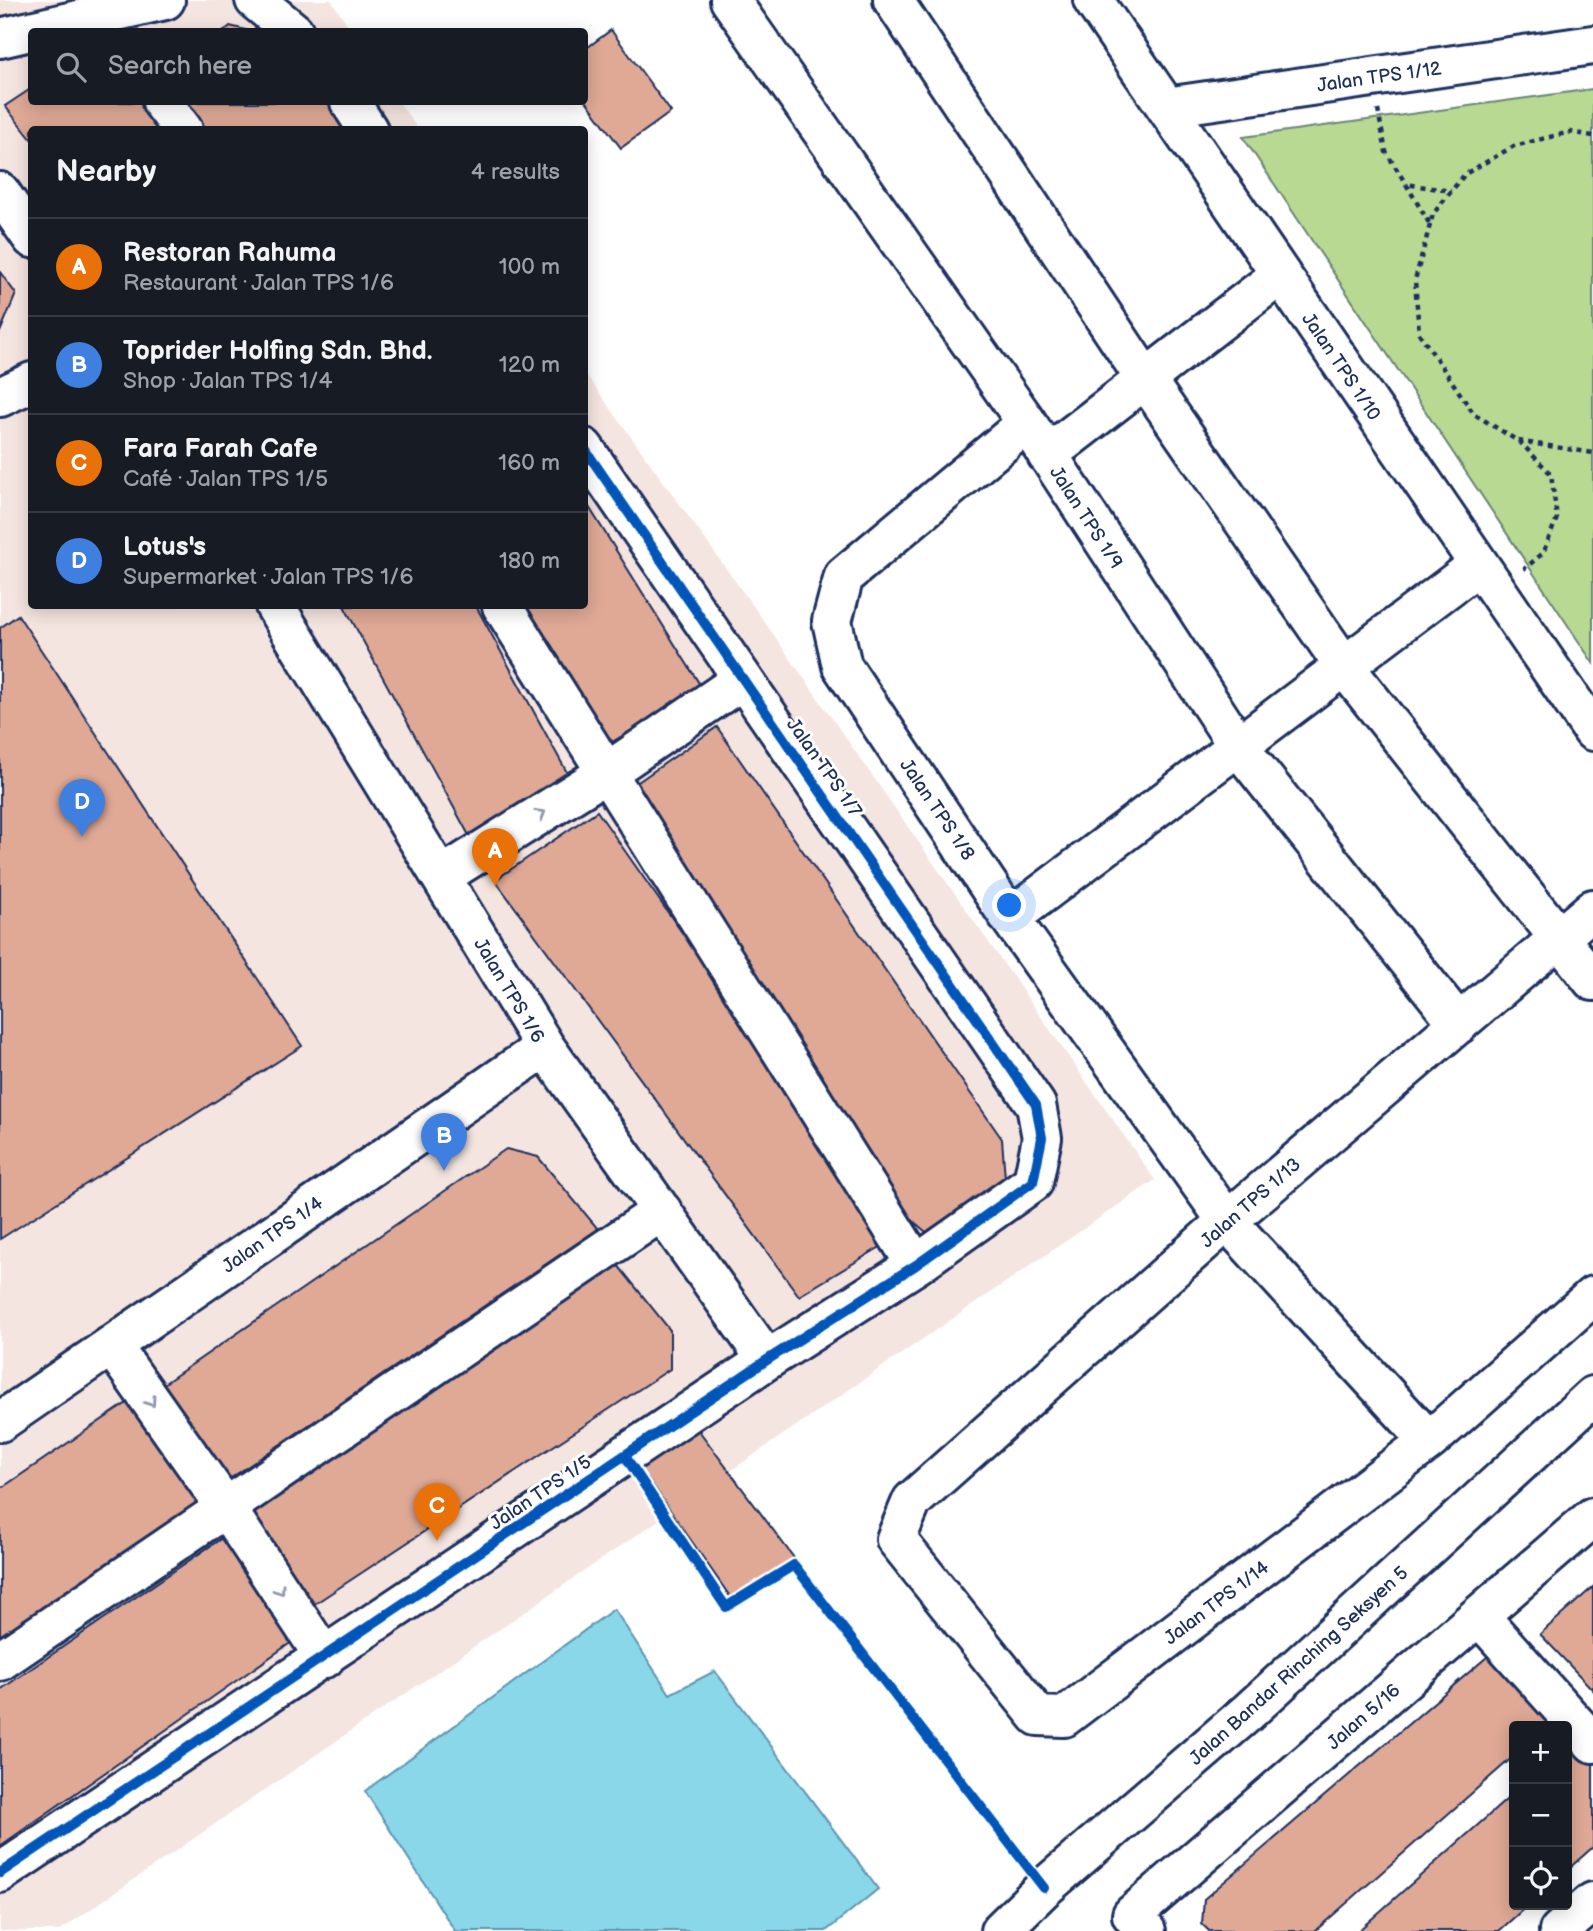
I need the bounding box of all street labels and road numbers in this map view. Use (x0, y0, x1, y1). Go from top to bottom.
street label: Jalan TPS 1/12 (1316, 57, 1443, 98)
street label: Jalan TPS 1/10 (1296, 309, 1385, 425)
street label: Jalan TPS 1/9 (1044, 462, 1127, 573)
street label: Jalan TPS 1/7 (781, 714, 867, 822)
street label: Jalan TPS 1/8 (894, 755, 979, 865)
street label: Jalan TPS 1/6 (468, 934, 549, 1047)
street label: Jalan TPS 1/13 (1196, 1153, 1306, 1253)
street label: Jalan TPS 1/4 (218, 1192, 328, 1278)
street label: Jalan TPS 1/5 (486, 1451, 596, 1536)
street label: Jalan TPS 1/14 (1160, 1556, 1274, 1650)
street label: Jalan Bandar Rinching Seksyen 5 (1185, 1562, 1413, 1770)
street label: Jalan 5/16 (1323, 1679, 1405, 1755)

